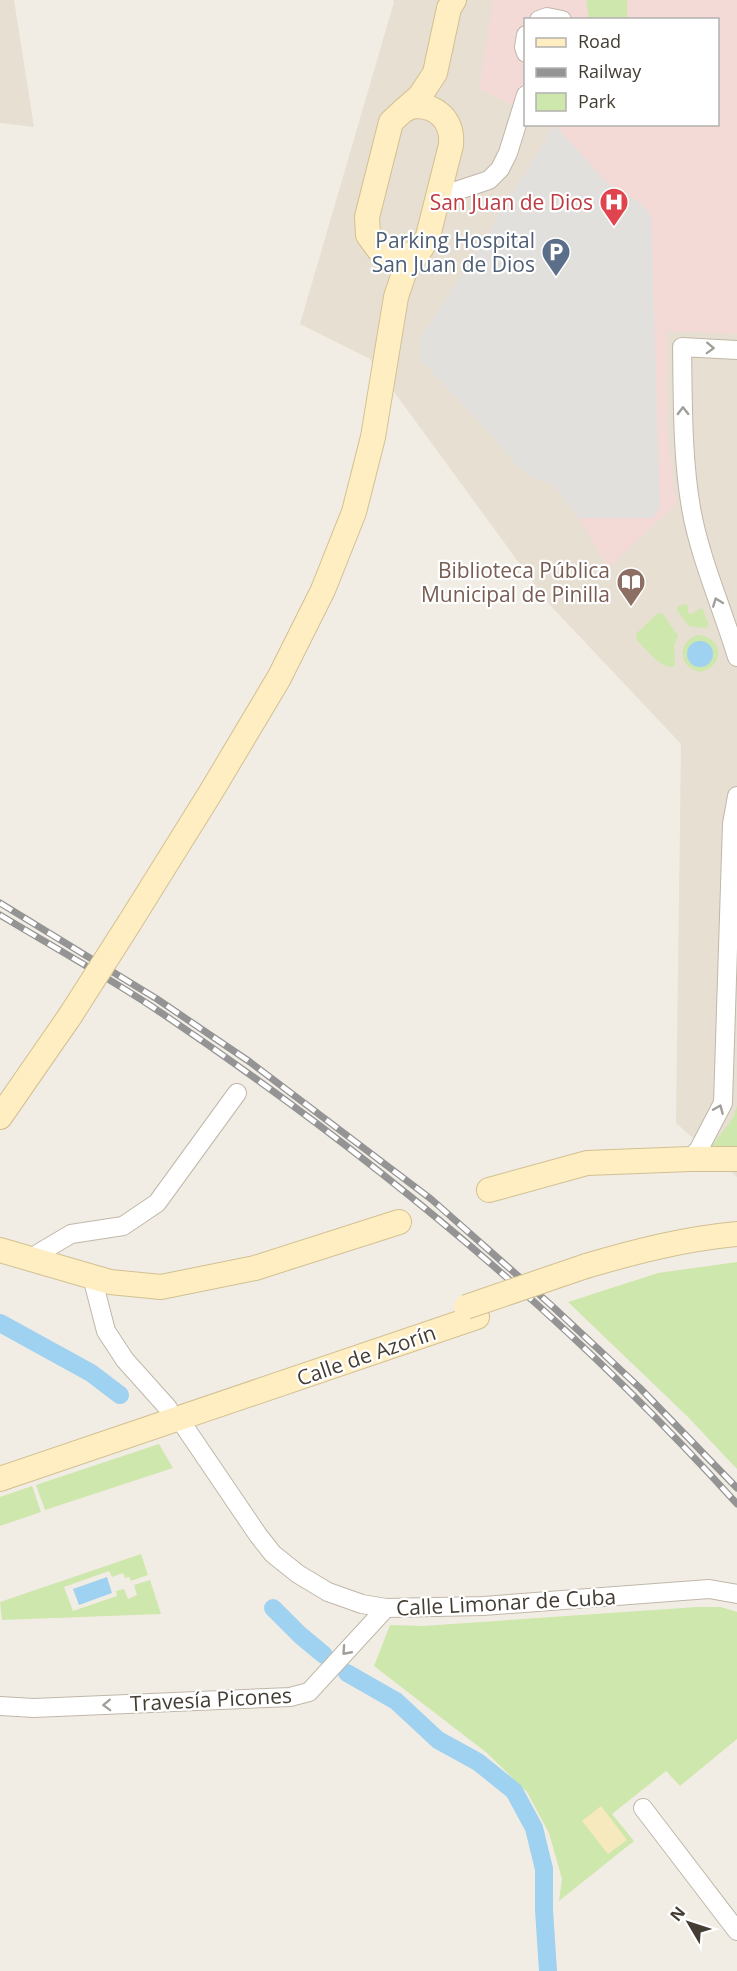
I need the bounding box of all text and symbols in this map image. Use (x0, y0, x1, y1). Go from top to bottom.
legend (524, 18, 719, 126)
text: Road (578, 29, 621, 53)
text: Railway (578, 59, 642, 83)
text: Park (578, 89, 616, 113)
hospital icon: San Juan de Dios (598, 186, 630, 228)
place label: San Juan de Dios (430, 188, 593, 216)
place label: Parking Hospital San Juan de Dios (372, 226, 535, 278)
parking icon: Parking Hospital San Juan de Dios (540, 236, 572, 278)
one-way arrow (705, 342, 714, 355)
one-way arrow (677, 406, 689, 415)
place label: Biblioteca Pública Municipal de Pinilla (421, 556, 610, 608)
library icon: Biblioteca Pública Municipal de Pinilla (615, 566, 647, 608)
one-way arrow (712, 597, 725, 607)
one-way arrow (712, 1104, 724, 1115)
street label: Calle de Azorín (293, 1318, 439, 1392)
street label: Calle Limonar de Cuba (395, 1582, 617, 1622)
one-way arrow (342, 1645, 353, 1655)
street label: Travesía Picones (129, 1681, 293, 1717)
one-way arrow (103, 1699, 112, 1711)
north arrow (659, 1893, 719, 1953)
text: N (665, 1902, 690, 1926)

